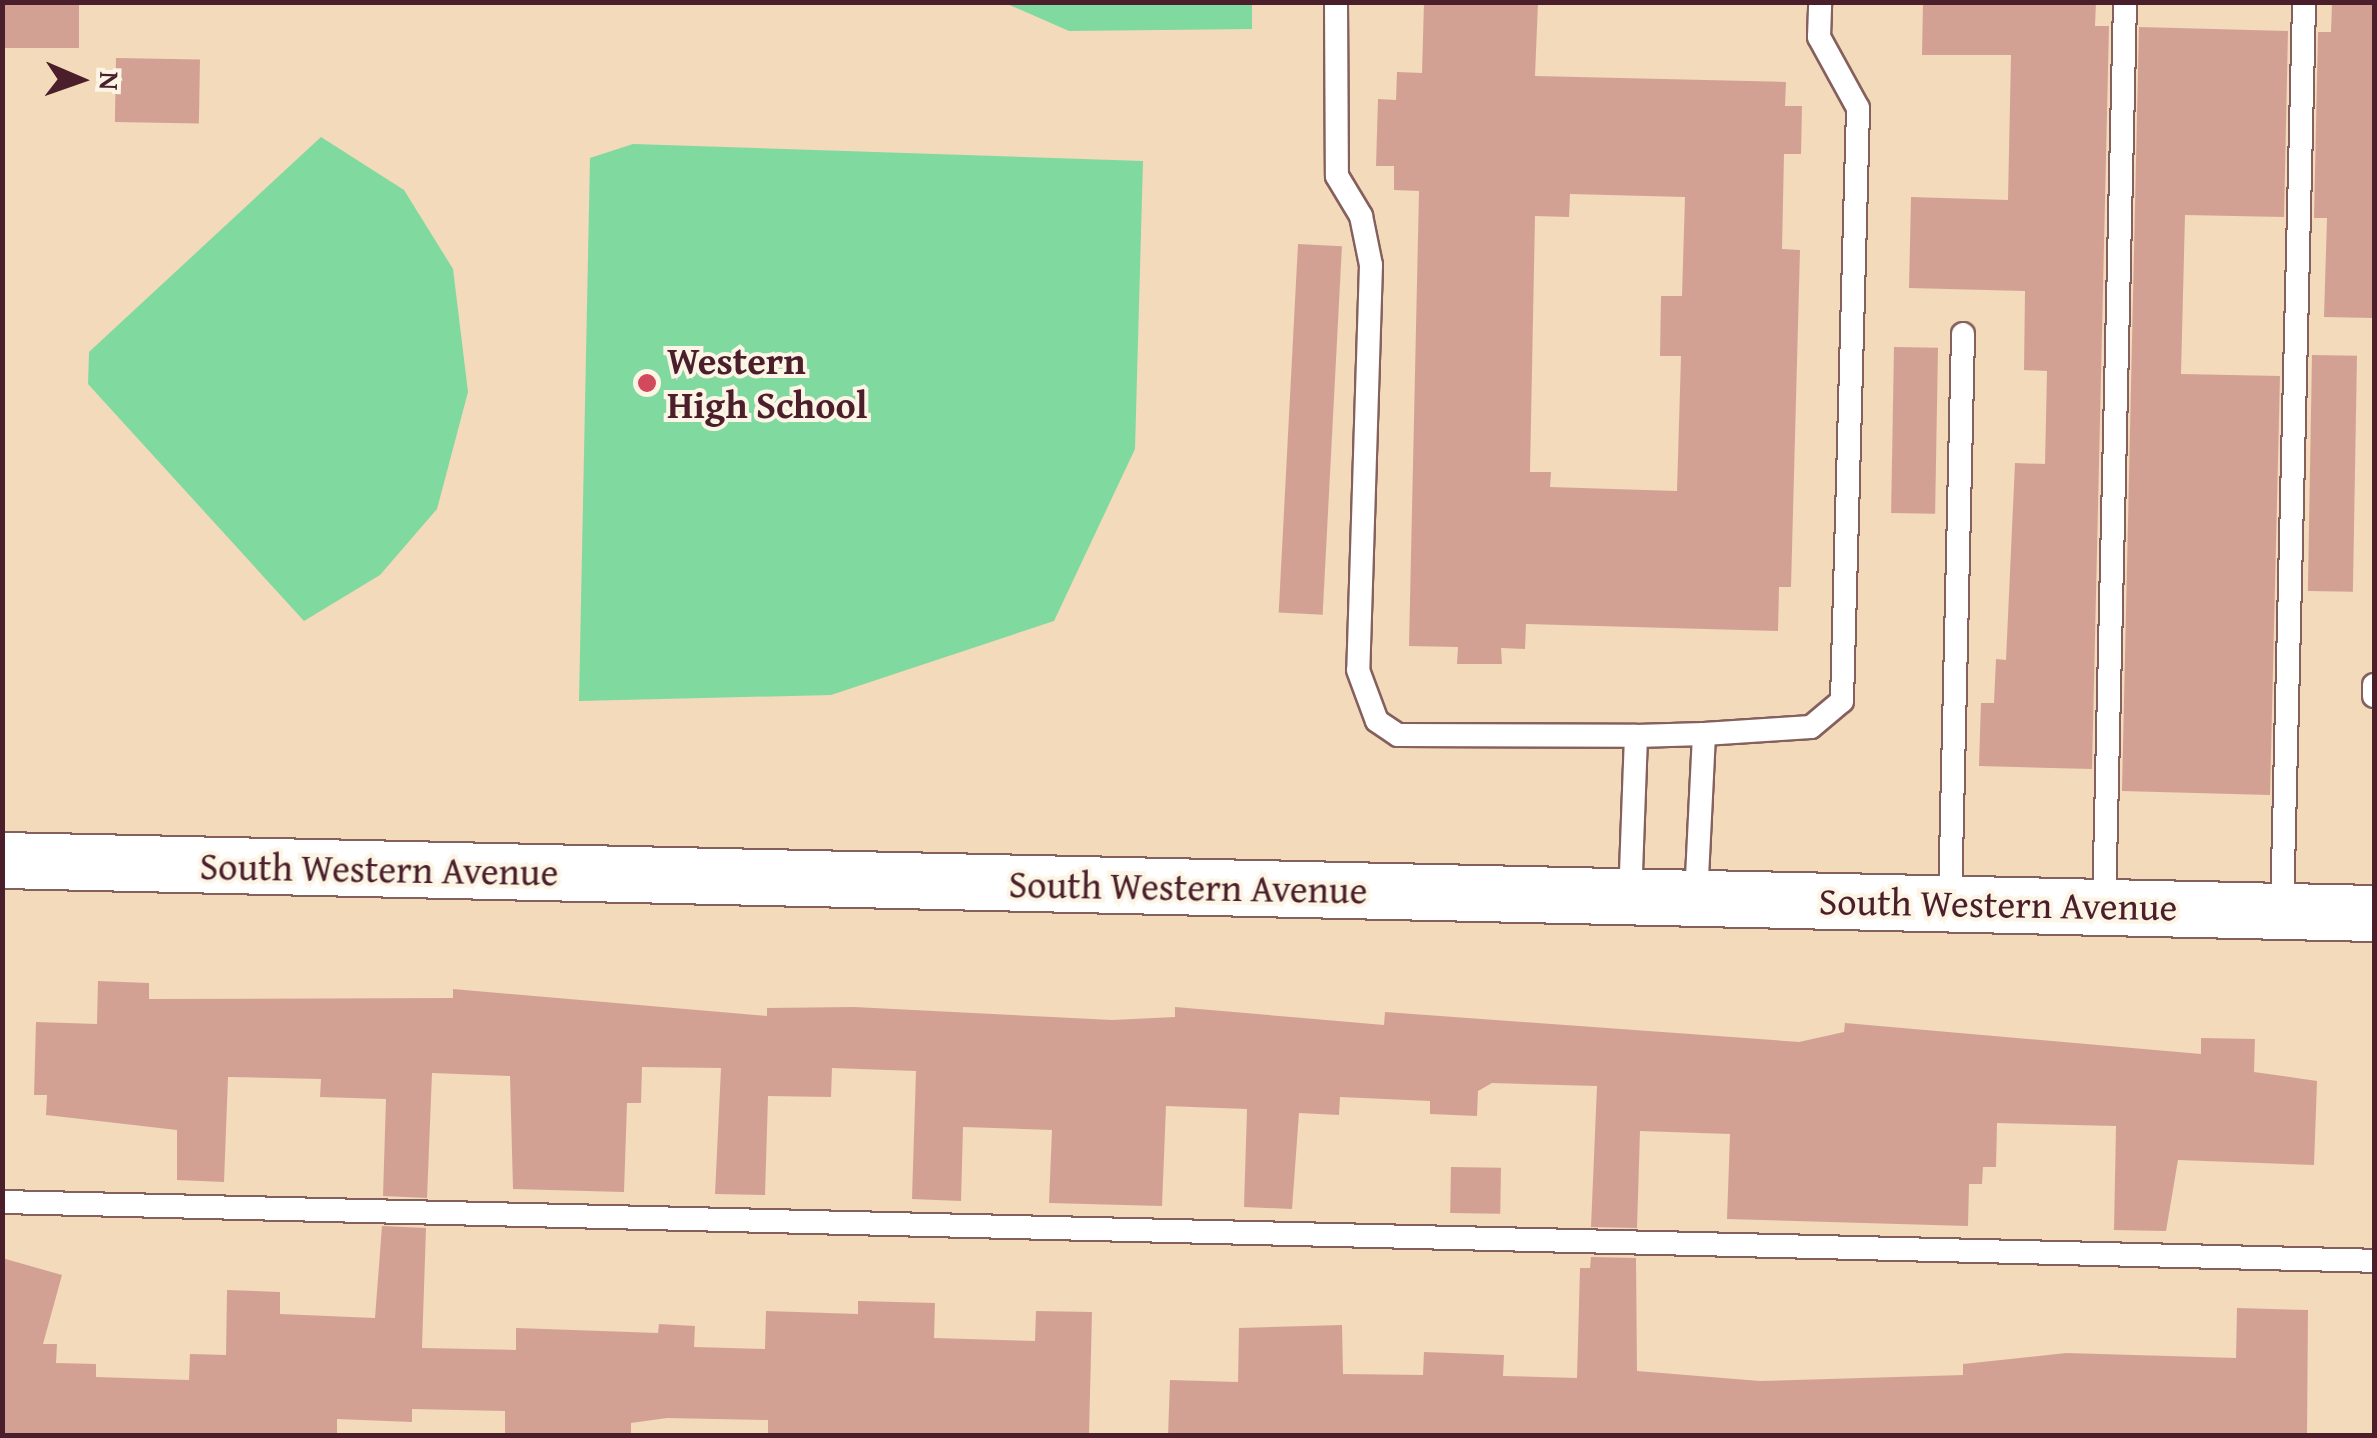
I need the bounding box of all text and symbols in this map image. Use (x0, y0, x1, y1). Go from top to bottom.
north arrow (30, 30, 130, 130)
text: N (90, 71, 131, 91)
place label: Western High School (667, 338, 868, 428)
marker: Western High School (636, 372, 658, 394)
street label: South Western Avenue (199, 843, 559, 895)
street label: South Western Avenue (1008, 861, 1368, 913)
street label: South Western Avenue (1818, 878, 2178, 930)

